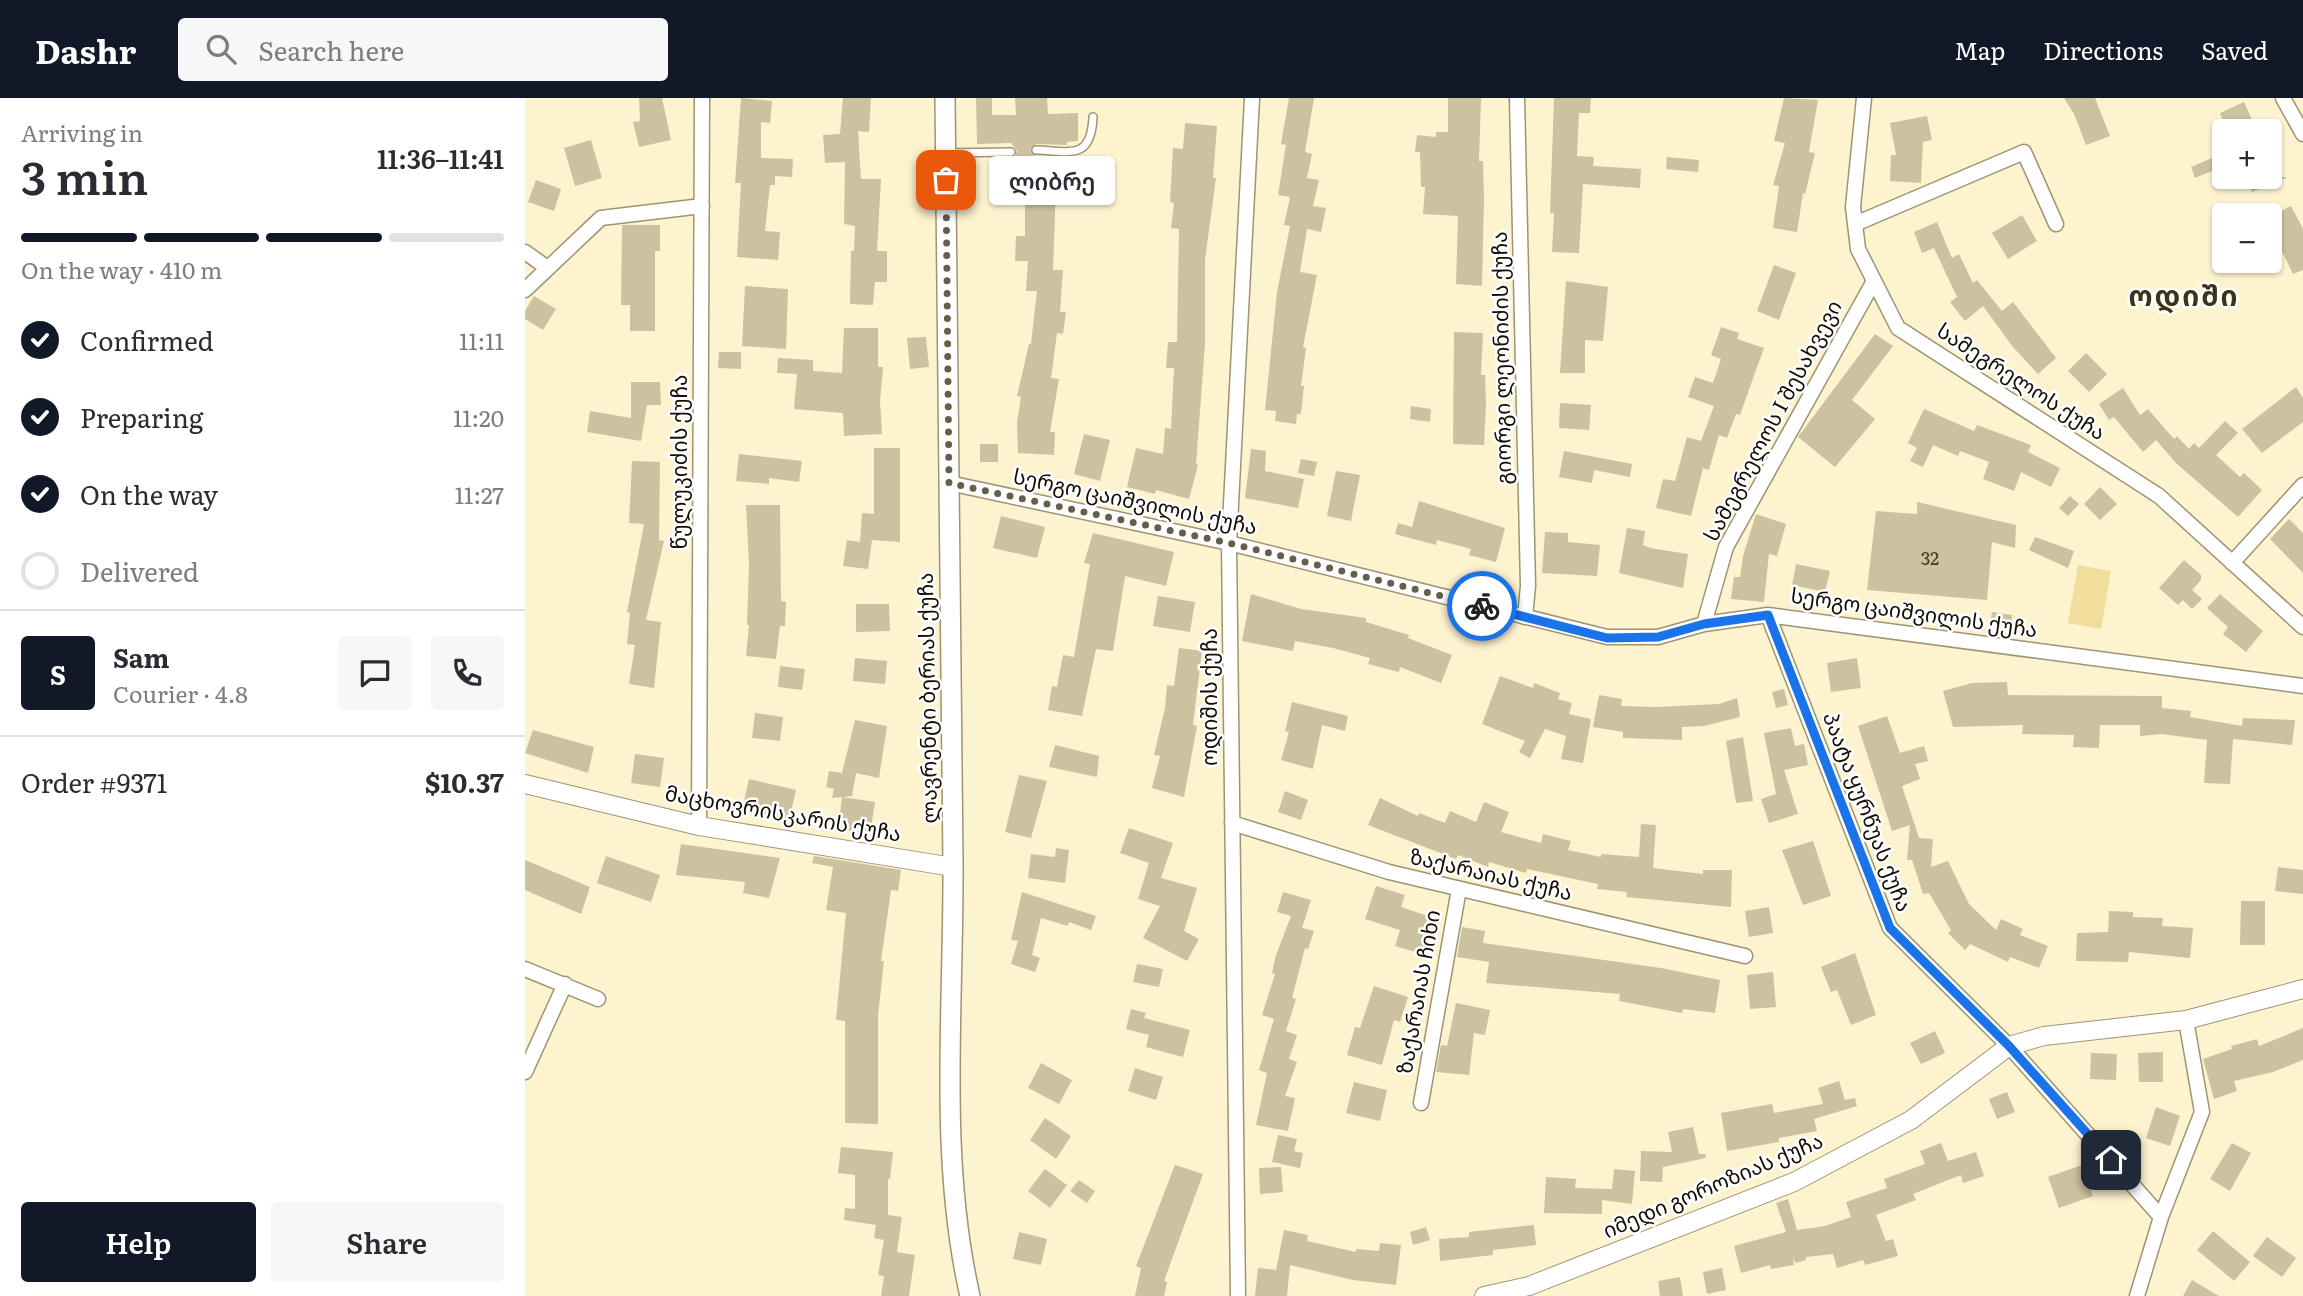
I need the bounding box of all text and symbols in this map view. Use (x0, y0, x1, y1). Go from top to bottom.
search box (178, 18, 668, 81)
text: Dashr (35, 25, 136, 74)
icon: search (202, 30, 240, 68)
text: Search here (258, 30, 404, 69)
text: Map (1954, 32, 2005, 67)
text: Directions (2043, 32, 2163, 67)
text: Saved (2201, 32, 2268, 67)
text: Arriving in (21, 115, 143, 149)
map controls (2212, 119, 2282, 273)
button: + (2212, 119, 2282, 189)
text: 11:36–11:41 (377, 138, 504, 177)
text: 3 min (21, 141, 148, 209)
pin (916, 150, 976, 210)
callout: ლიბრე (988, 155, 1114, 204)
icon: bag (927, 161, 965, 199)
text: ლიბრე (1009, 163, 1095, 197)
button: − (2212, 203, 2282, 273)
street label: გიორგი ლეონიძის ქუჩა (1482, 231, 1517, 485)
text: On the way · 410 m (21, 252, 222, 286)
district label: ოდიში (2129, 273, 2240, 315)
street label: სამეგრელოს I შესახვევი (1694, 294, 1848, 546)
street label: სამეგრელოს ქუჩა (1932, 314, 2113, 446)
text: Confirmed (80, 320, 214, 359)
icon: check (21, 321, 59, 359)
text: 11:11 (459, 323, 504, 357)
street label: წულუკიძის ქუჩა (662, 374, 693, 550)
text: Preparing (80, 397, 203, 436)
icon: check (21, 398, 59, 436)
text: 11:20 (453, 400, 504, 434)
street label: სერგო ცაიშვილის ქუჩა (1011, 459, 1260, 541)
text: On the way (80, 474, 218, 513)
icon: check (21, 475, 59, 513)
text: 11:27 (455, 477, 504, 511)
house number: 32 (1921, 544, 1939, 571)
text: Delivered (80, 551, 199, 590)
courier (1447, 571, 1517, 641)
street label: ლავრენტი ბერიას ქუჩა (908, 572, 943, 824)
street label: სერგო ცაიშვილის ქუჩა (1789, 578, 2040, 643)
icon: bike (1463, 587, 1501, 625)
street label: ოდიშის ქუჩა (1192, 628, 1223, 766)
button: chat (338, 636, 412, 710)
button: phone (430, 636, 504, 710)
text: Sam (113, 637, 169, 676)
text: S (50, 654, 66, 693)
text: Courier · 4.8 (113, 676, 248, 710)
street label: პაატა ყურწუას ქუჩა (1817, 707, 1922, 915)
text: Order #9371 (21, 762, 167, 801)
text: $10.37 (425, 762, 504, 801)
street label: მაცხოვრისკარის ქუჩა (663, 776, 904, 848)
street label: ზაქარაიას ქუჩა (1407, 839, 1576, 906)
street label: ზაქარაიას ჩიხი (1387, 907, 1446, 1076)
street label: იმედი გოროზიას ქუჩა (1597, 1123, 1827, 1244)
pin (2081, 1130, 2141, 1190)
icon: home (2092, 1141, 2130, 1179)
button: Help (21, 1202, 256, 1282)
button: Share (270, 1202, 504, 1282)

